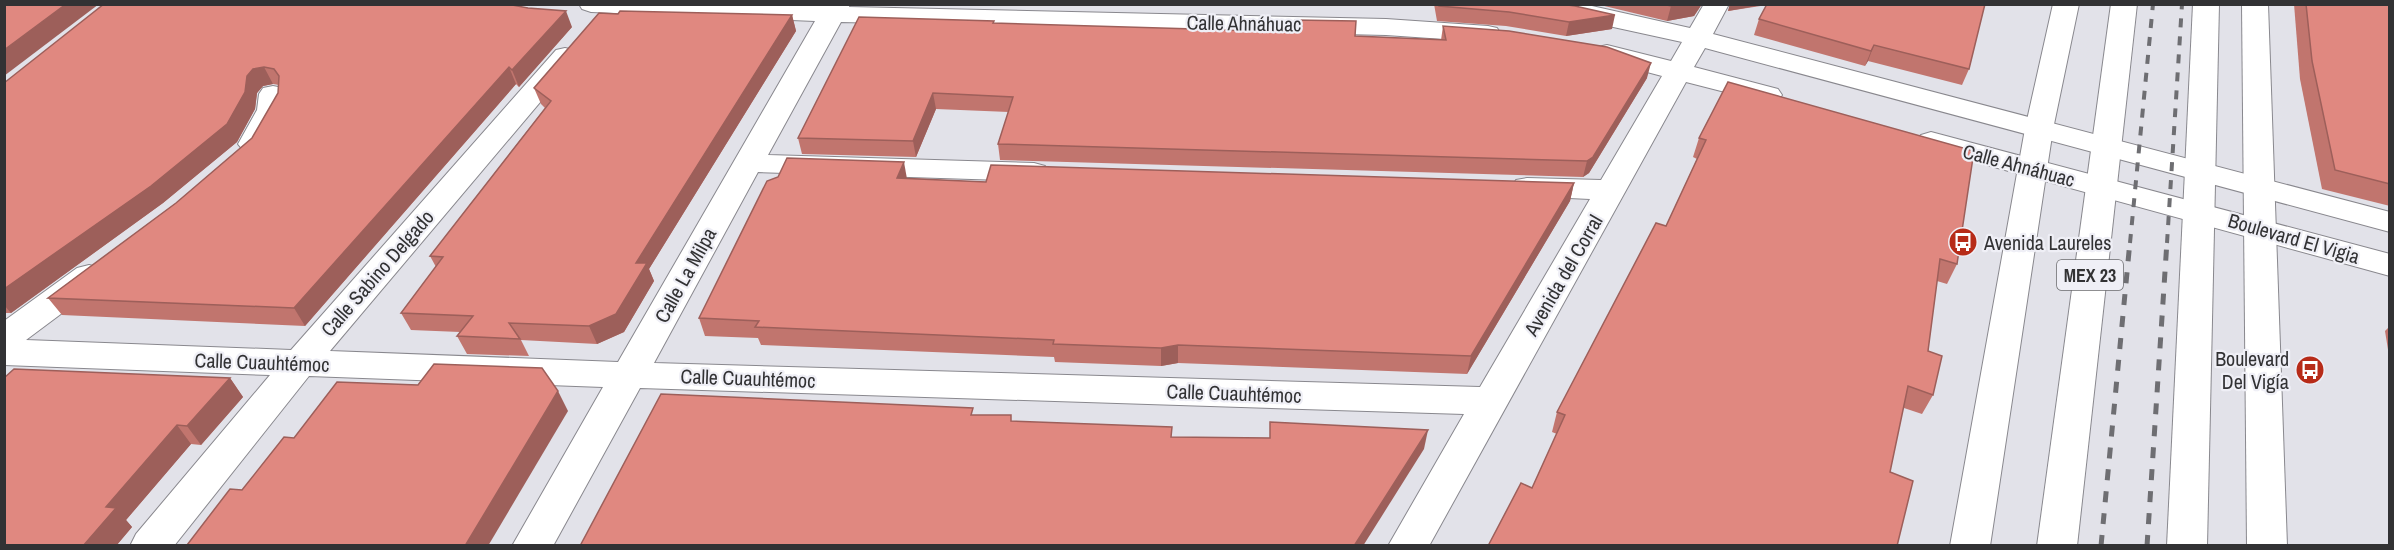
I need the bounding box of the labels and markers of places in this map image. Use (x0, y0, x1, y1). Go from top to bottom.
bus stop icon: Avenida Laureles (1947, 226, 1979, 258)
place label: Avenida Laureles (1983, 229, 2111, 256)
place label: Boulevard Del Vigía (2215, 345, 2289, 395)
bus stop icon: Boulevard Del Vigía (2294, 354, 2326, 386)

